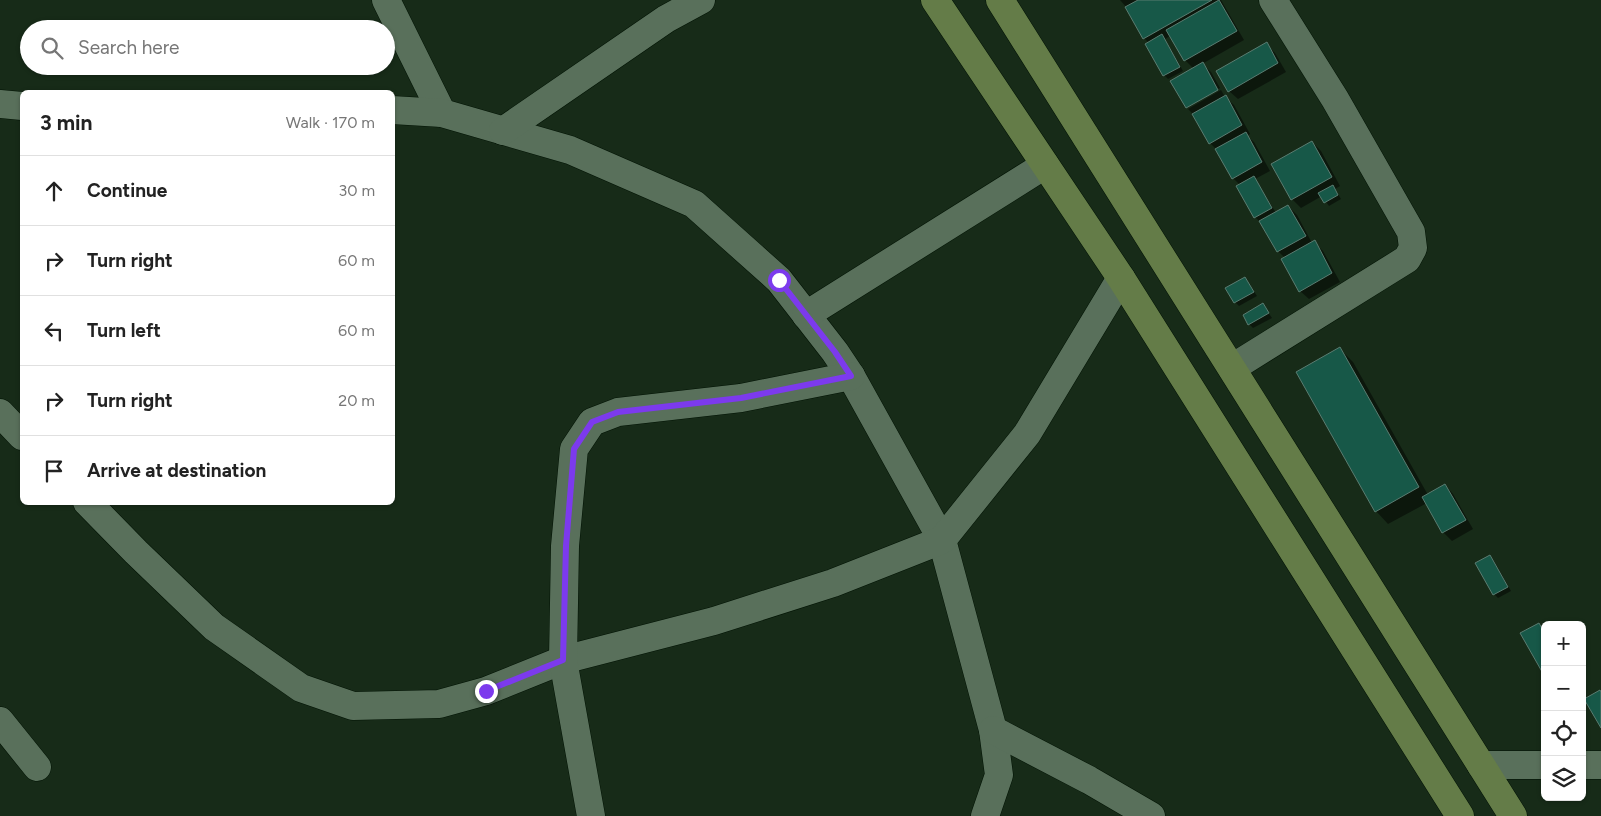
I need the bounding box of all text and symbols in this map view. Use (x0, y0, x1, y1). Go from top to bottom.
search box (20, 20, 395, 75)
icon: search (38, 34, 66, 62)
text: Search here (78, 36, 180, 59)
text: 3 min (40, 110, 92, 135)
text: Walk · 170 m (286, 113, 375, 132)
icon: ahead (40, 177, 68, 205)
text: Continue (87, 179, 167, 202)
text: 30 m (338, 181, 375, 200)
icon: right (40, 247, 68, 275)
text: Turn right (87, 249, 173, 272)
text: 60 m (338, 251, 375, 270)
route start (768, 269, 791, 292)
icon: left (40, 317, 68, 345)
text: Turn left (87, 319, 161, 342)
text: 60 m (338, 321, 375, 340)
icon: right (40, 387, 68, 415)
text: Turn right (87, 389, 173, 412)
text: 20 m (338, 391, 375, 410)
icon: arrive (40, 457, 68, 485)
text: Arrive at destination (87, 459, 266, 482)
map controls (1541, 621, 1586, 801)
button: + (1541, 621, 1586, 666)
button: − (1541, 666, 1586, 711)
route end (475, 680, 498, 703)
button: locate (1541, 711, 1586, 756)
button: layers (1541, 756, 1586, 801)

